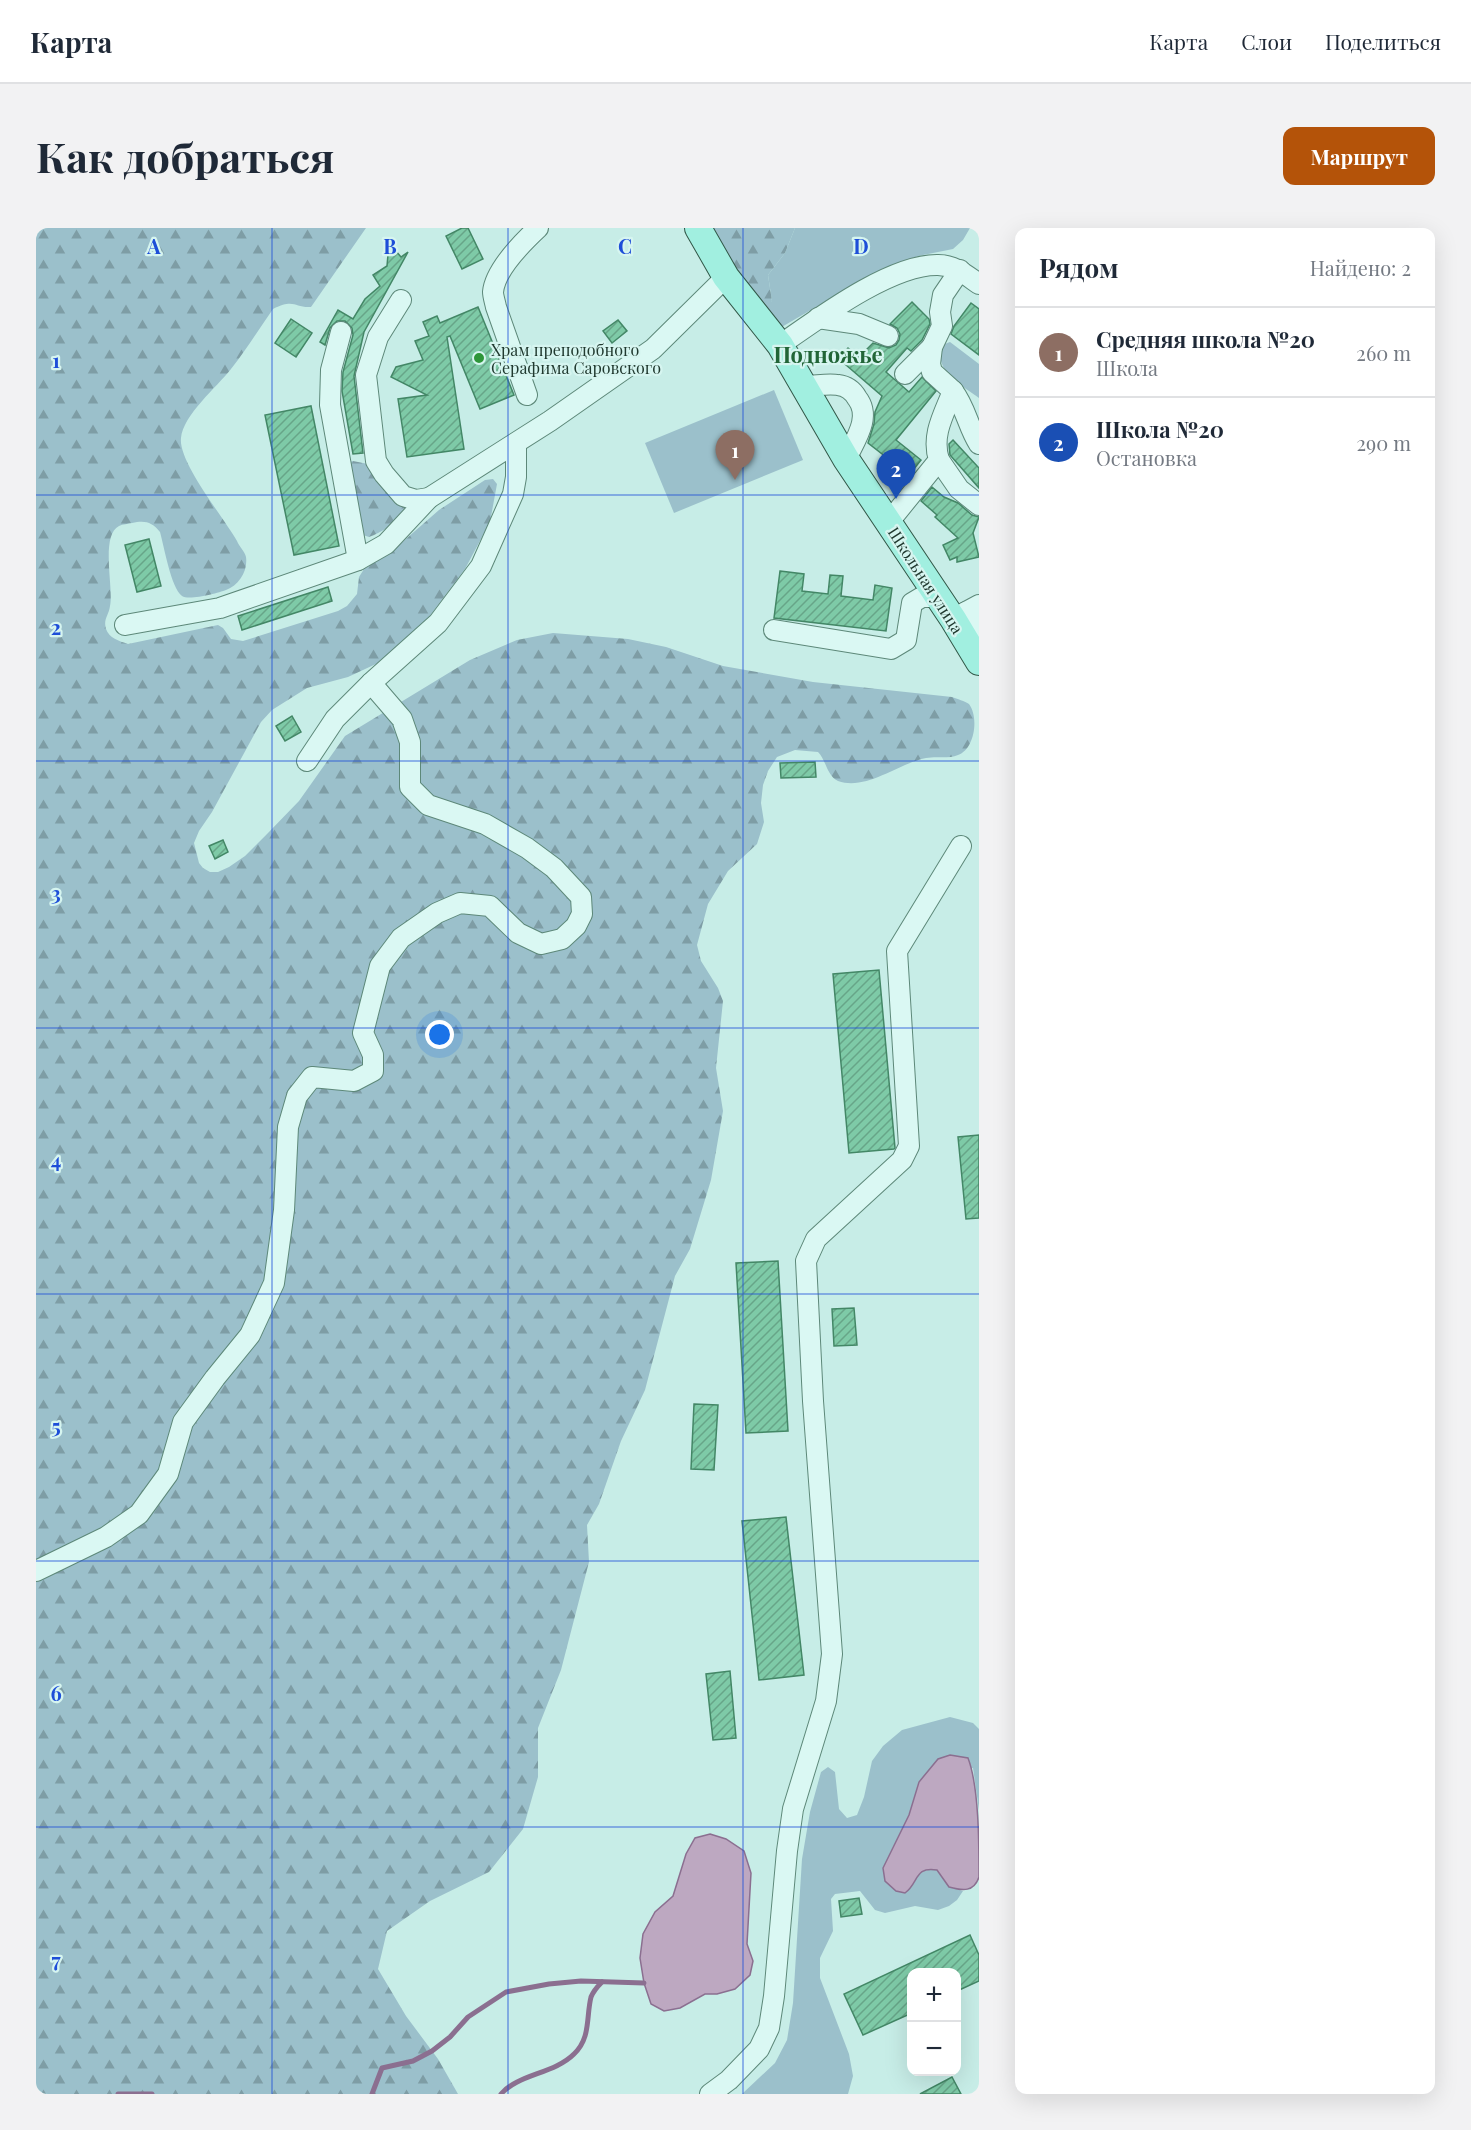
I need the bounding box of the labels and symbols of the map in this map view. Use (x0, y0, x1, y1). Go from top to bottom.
text: A (146, 232, 161, 259)
text: B (383, 232, 397, 259)
text: C (618, 232, 632, 259)
text: D (853, 232, 869, 259)
place label: Храм преподобного Серафима Саровского (491, 339, 661, 378)
district label: Подножье (773, 339, 883, 369)
text: 1 (52, 346, 60, 373)
marker: Храм преподобного Серафима Саровского (472, 351, 486, 365)
pin: 1 (716, 430, 754, 480)
pin: 2 (876, 450, 916, 499)
street label: Школьная улица (884, 522, 968, 638)
text: 2 (51, 613, 61, 640)
text: 3 (51, 879, 61, 906)
your location (425, 1020, 454, 1049)
text: 4 (51, 1146, 61, 1173)
text: 5 (51, 1412, 61, 1439)
text: 6 (50, 1679, 62, 1706)
text: 7 (51, 1946, 61, 1973)

